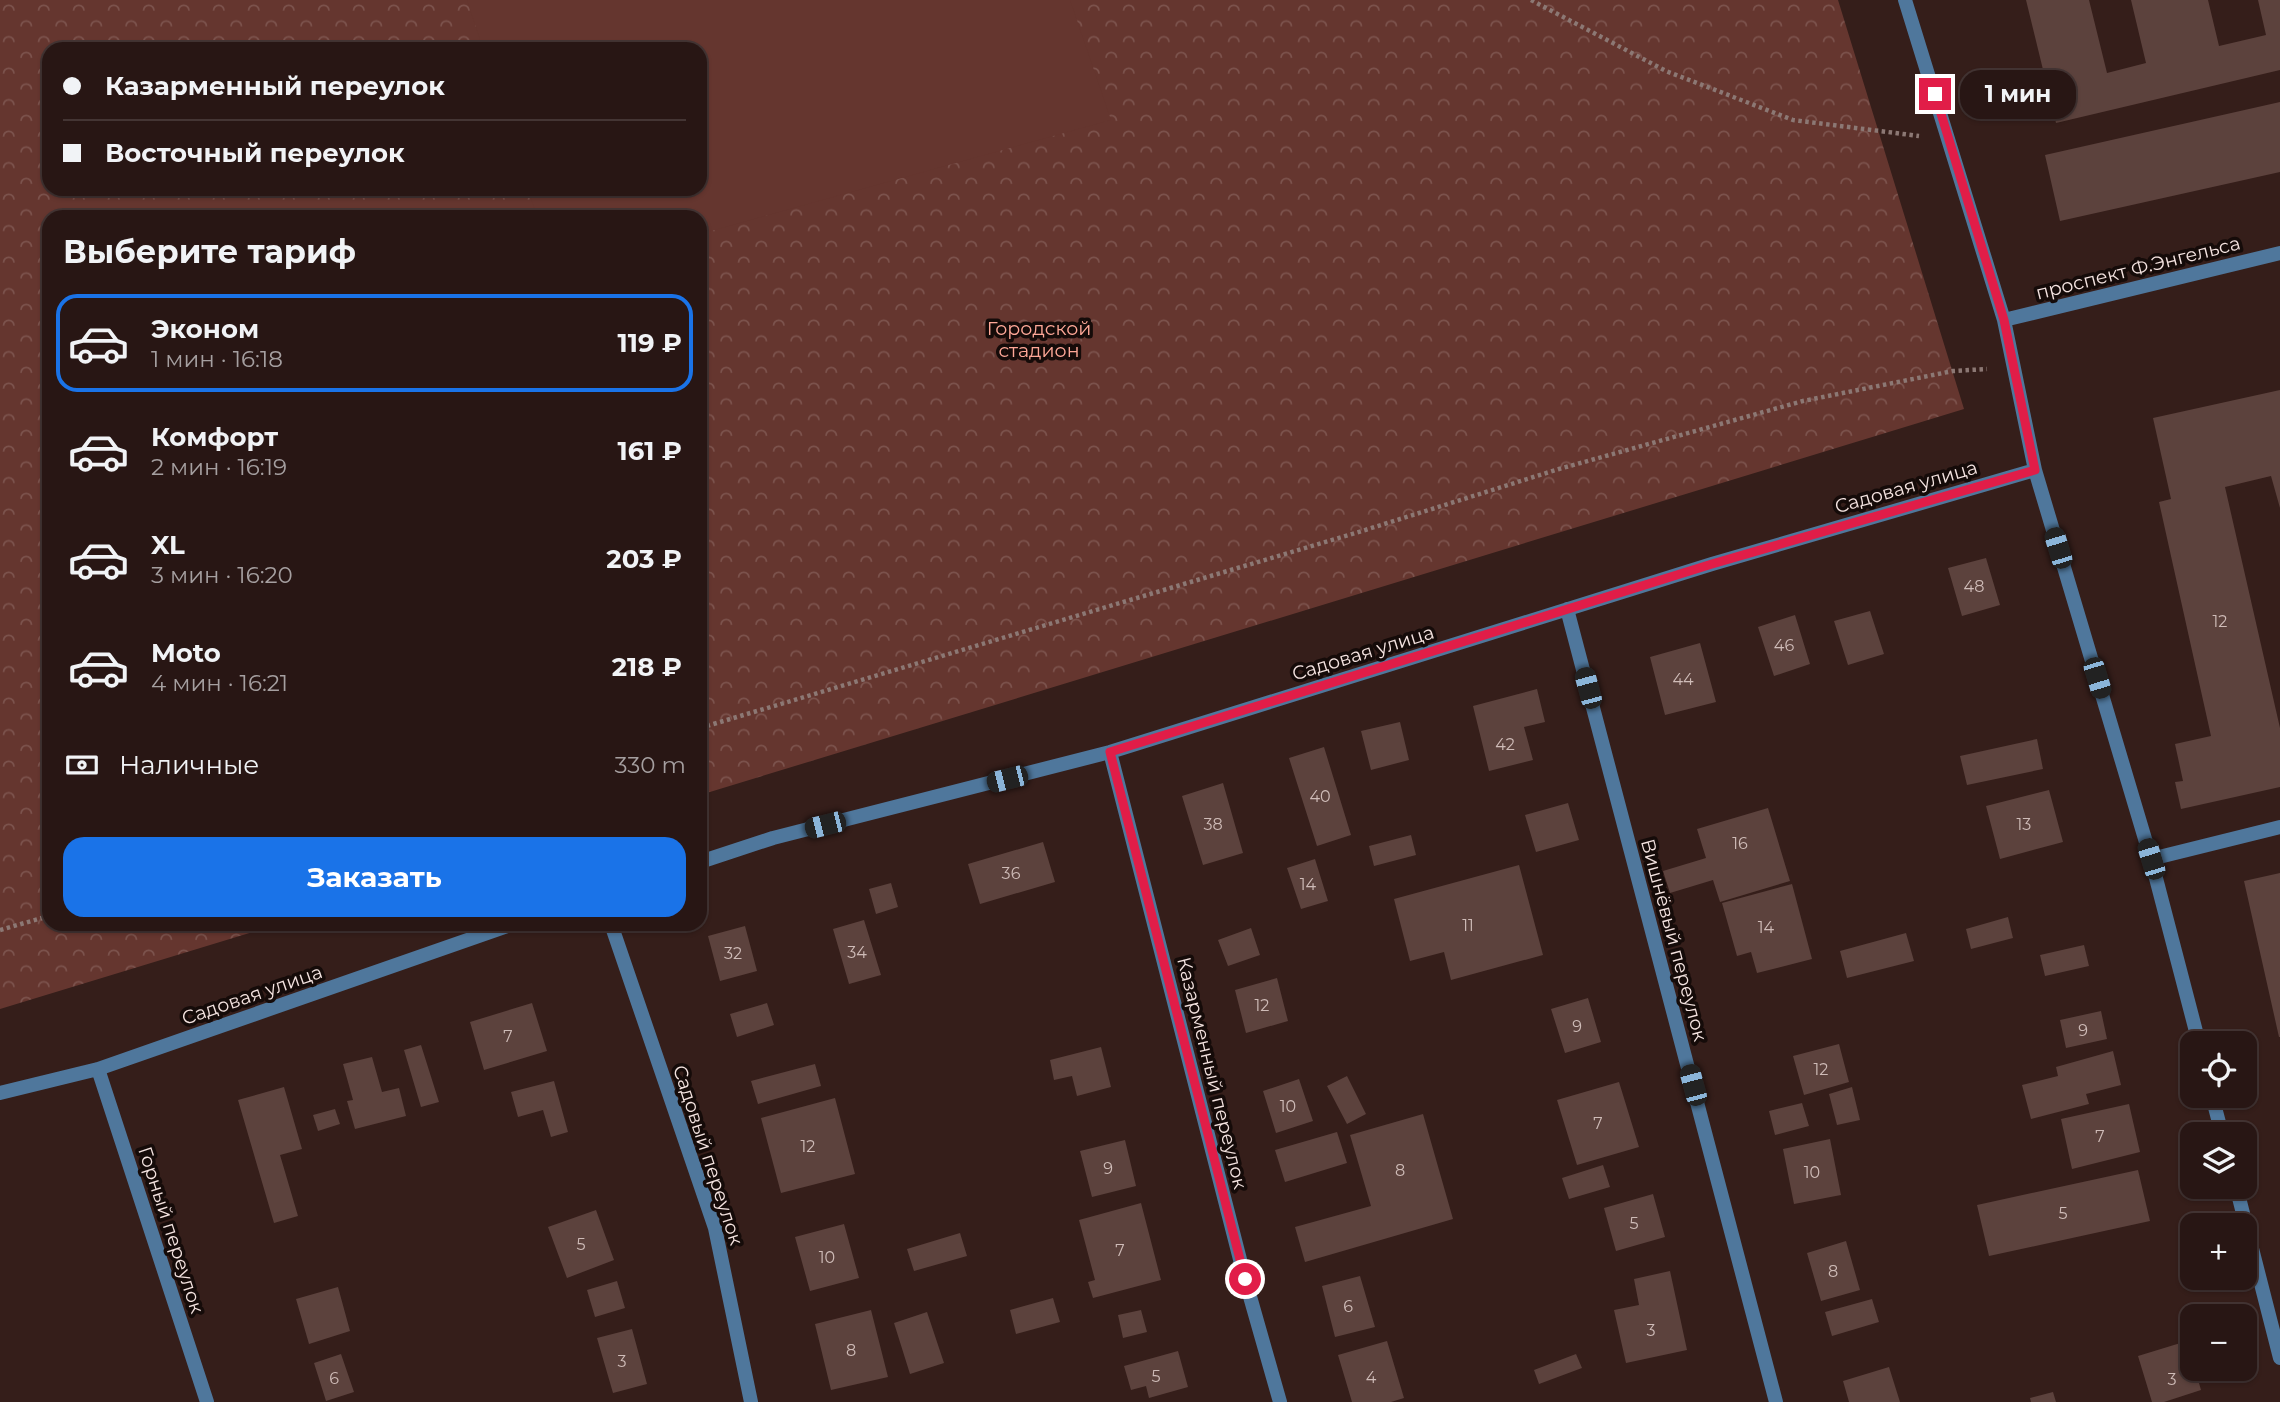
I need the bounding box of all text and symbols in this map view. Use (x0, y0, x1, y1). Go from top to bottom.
text: Казарменный переулок (105, 70, 445, 102)
callout: 1 мин (1960, 70, 2075, 119)
route end (1919, 78, 1951, 110)
text: 1 мин (1985, 80, 2051, 108)
text: Восточный переулок (105, 137, 405, 169)
street label: проспект Ф.Энгельса (2033, 231, 2243, 305)
text: Выберите тариф (63, 232, 356, 271)
icon: car (67, 312, 130, 375)
text: Эконом (151, 313, 259, 345)
park label: Городской стадион (987, 317, 1091, 362)
text: 119 ₽ (618, 327, 682, 359)
text: 1 мин · 16:18 (151, 345, 283, 373)
icon: car (67, 420, 130, 483)
text: Комфорт (151, 421, 278, 453)
text: 161 ₽ (618, 435, 682, 467)
text: 2 мин · 16:19 (151, 453, 287, 481)
street label: Садовая улица (1832, 456, 1980, 518)
car (2042, 525, 2075, 571)
icon: car (67, 528, 130, 591)
text: XL (151, 529, 185, 561)
text: 203 ₽ (606, 543, 682, 575)
text: 3 мин · 16:20 (151, 561, 293, 589)
house number: 48 (1964, 577, 1984, 596)
house number: 12 (2213, 612, 2227, 631)
street label: Садовая улица (1289, 620, 1437, 686)
icon: car (67, 636, 130, 699)
house number: 46 (1774, 636, 1794, 655)
text: Moto (151, 637, 221, 669)
text: 218 ₽ (612, 651, 682, 683)
car (2081, 655, 2114, 701)
car (1573, 665, 1604, 711)
text: 4 мин · 16:21 (151, 669, 288, 697)
house number: 44 (1672, 670, 1694, 689)
house number: 42 (1495, 735, 1515, 754)
icon: cash (63, 746, 101, 784)
text: Наличные (119, 749, 259, 781)
text: 330 m (615, 751, 686, 779)
car (985, 764, 1030, 794)
house number: 40 (1309, 787, 1331, 806)
car (803, 810, 848, 840)
house number: 38 (1203, 815, 1223, 834)
house number: 13 (2017, 815, 2031, 834)
house number: 16 (1732, 834, 1748, 853)
street label: Вишнёвый переулок (1636, 836, 1712, 1044)
car (2135, 836, 2168, 882)
button: Заказать (63, 837, 686, 917)
house number: 36 (1002, 864, 1021, 883)
house number: 14 (1300, 875, 1317, 894)
house number: 11 (1462, 916, 1474, 935)
house number: 14 (1758, 918, 1775, 937)
house number: 34 (847, 943, 867, 962)
house number: 32 (724, 944, 742, 963)
street label: Казарменный переулок (1172, 955, 1252, 1191)
street label: Садовая улица (179, 960, 325, 1030)
house number: 12 (1255, 996, 1269, 1015)
house number: 9 (1572, 1017, 1582, 1036)
house number: 9 (2078, 1021, 2088, 1040)
house number: 7 (503, 1027, 513, 1046)
map controls (2180, 1031, 2257, 1381)
button: locate (2180, 1031, 2257, 1108)
house number: 12 (1814, 1060, 1828, 1079)
street label: Садовый переулок (668, 1062, 748, 1248)
car (1678, 1062, 1709, 1108)
house number: 10 (1280, 1097, 1296, 1116)
house number: 7 (1593, 1114, 1603, 1133)
button: layers (2180, 1122, 2257, 1199)
house number: 7 (2095, 1127, 2105, 1146)
house number: 12 (801, 1137, 815, 1156)
street label: Горный переулок (133, 1144, 209, 1316)
house number: 9 (1103, 1159, 1113, 1178)
house number: 8 (1395, 1161, 1405, 1180)
house number: 10 (1804, 1163, 1820, 1182)
house number: 5 (2058, 1204, 2068, 1223)
button: + (2180, 1213, 2257, 1290)
house number: 5 (1629, 1214, 1639, 1233)
house number: 5 (576, 1235, 586, 1254)
house number: 7 (1115, 1241, 1125, 1260)
house number: 10 (819, 1248, 835, 1267)
house number: 8 (1828, 1262, 1838, 1281)
route start (1229, 1263, 1261, 1295)
house number: 6 (1343, 1297, 1353, 1316)
button: − (2180, 1304, 2257, 1381)
house number: 3 (1646, 1321, 1656, 1340)
house number: 8 (846, 1341, 856, 1360)
house number: 3 (617, 1352, 627, 1371)
house number: 5 (1151, 1367, 1161, 1386)
house number: 4 (1366, 1368, 1377, 1387)
house number: 6 (329, 1369, 339, 1388)
house number: 3 (2167, 1370, 2177, 1389)

